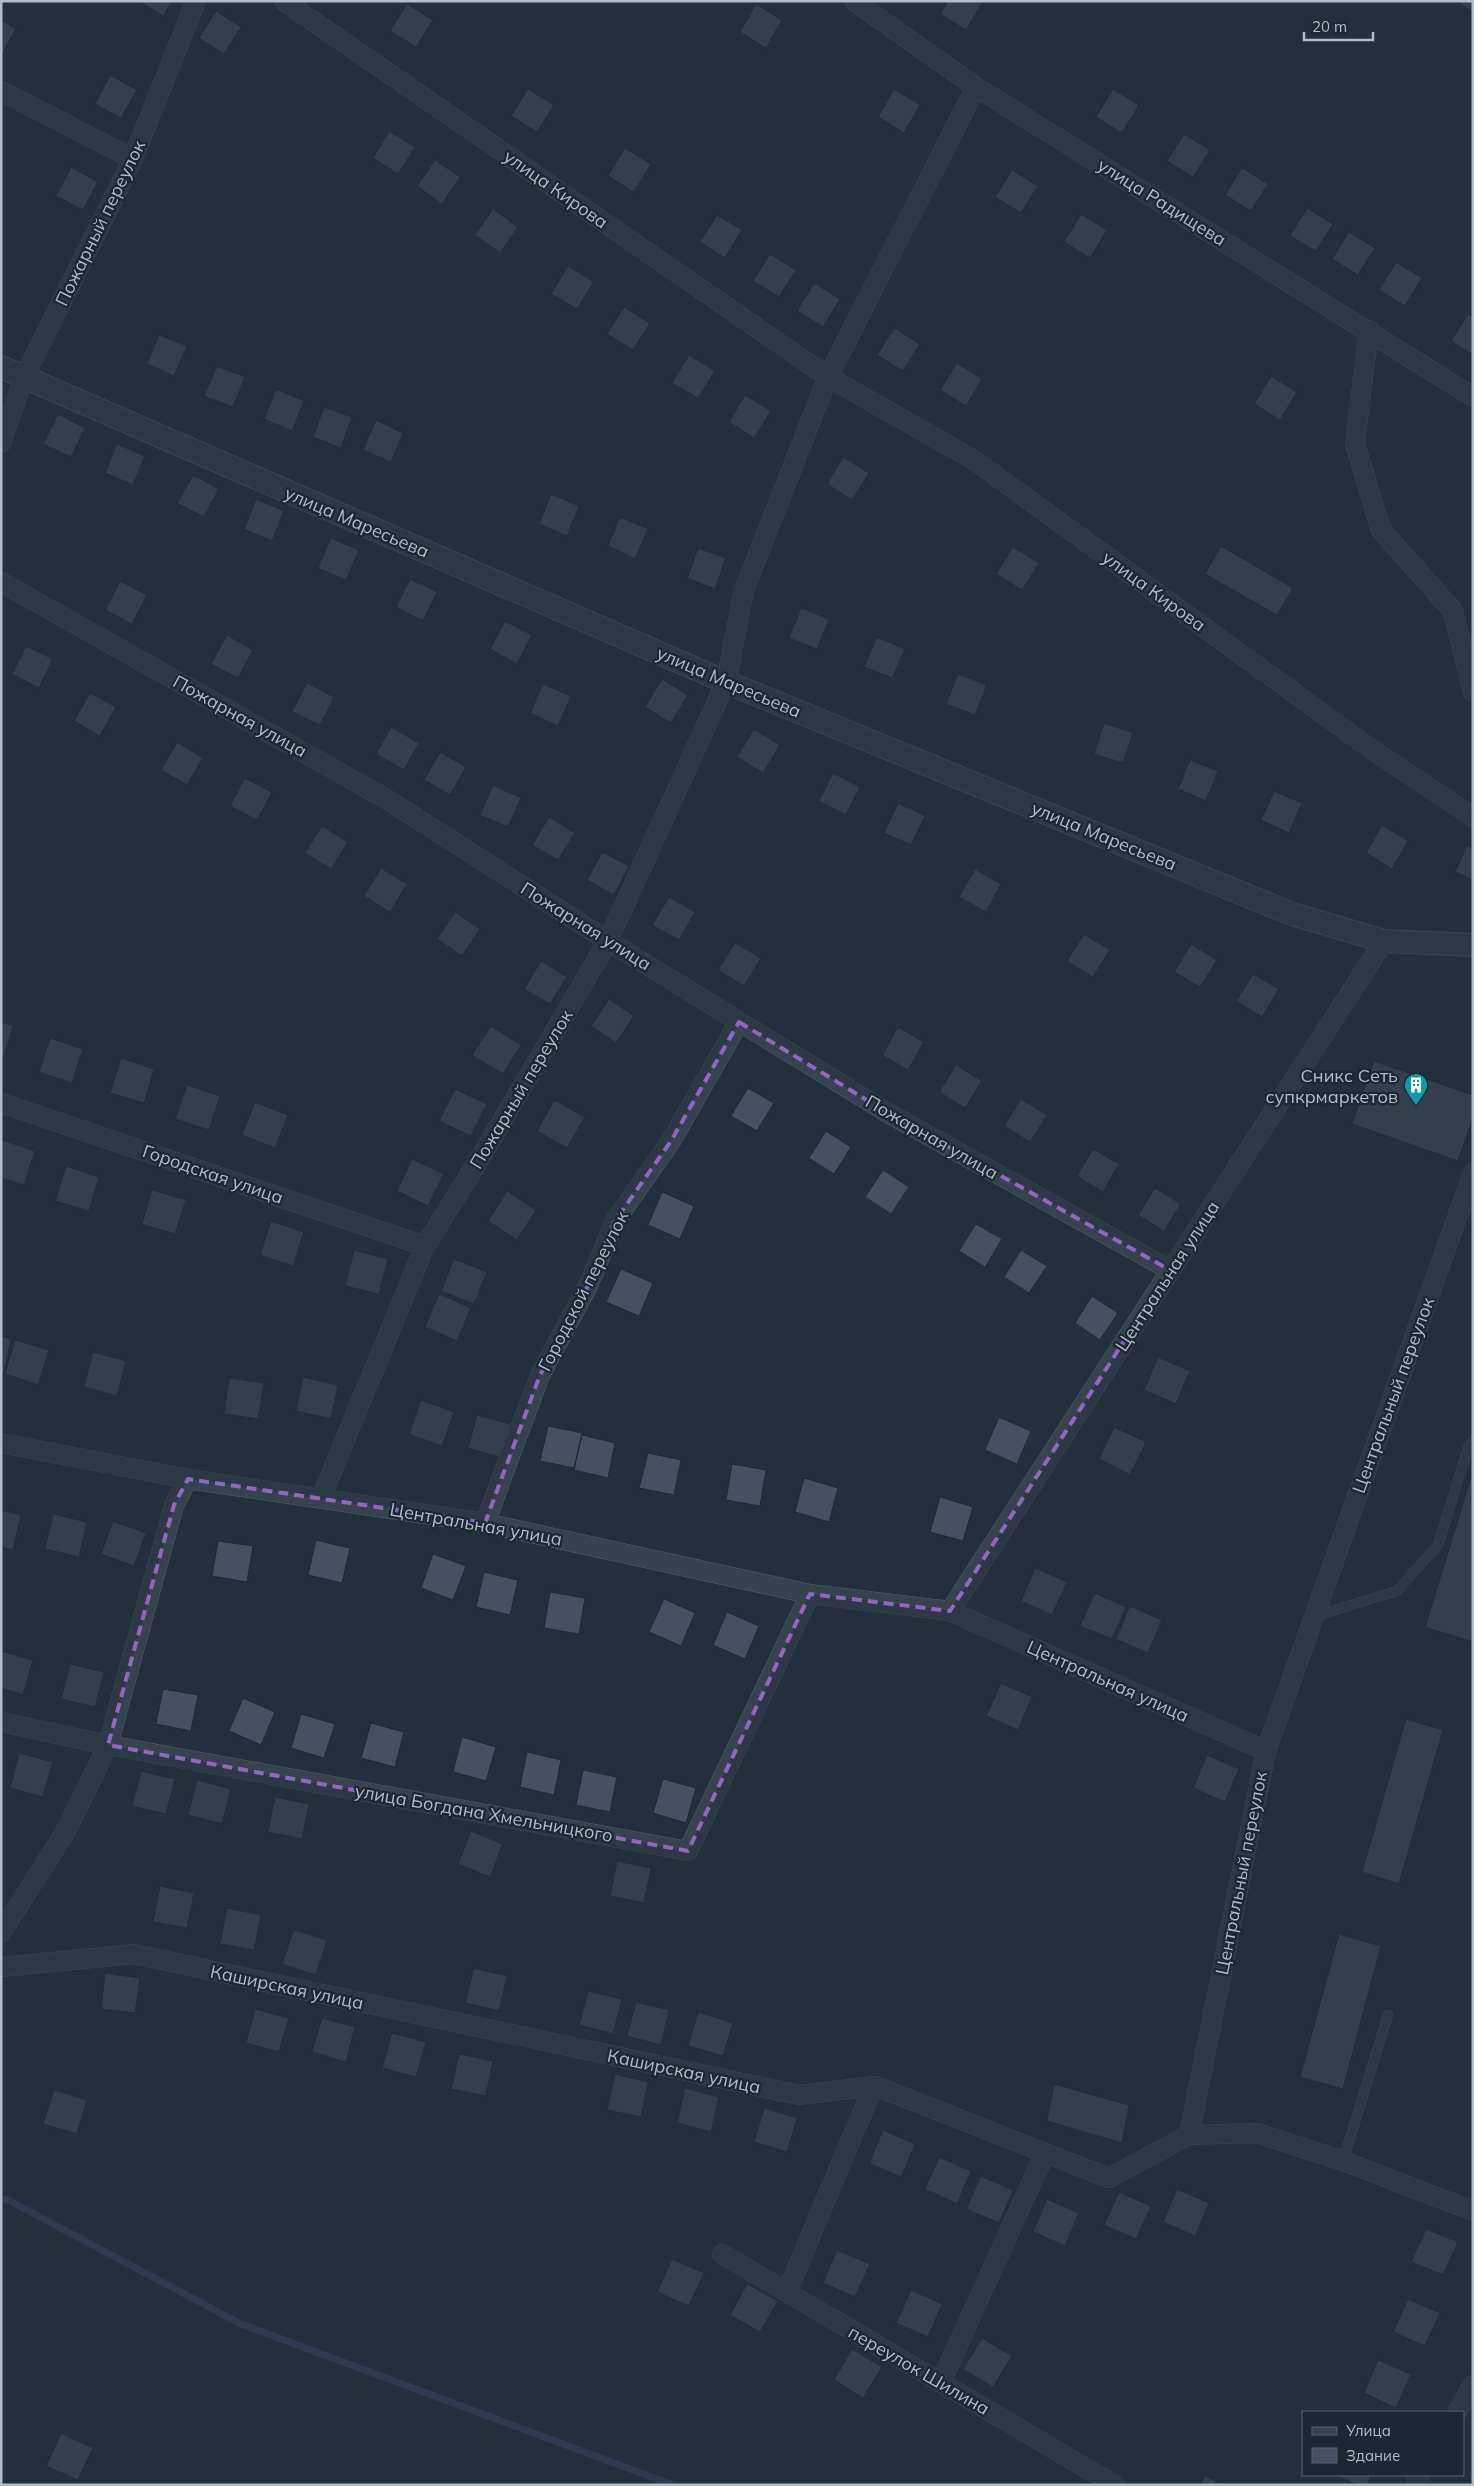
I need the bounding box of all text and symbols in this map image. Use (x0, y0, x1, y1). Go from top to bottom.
scale bar (1304, 10, 1373, 42)
text: 20 m (1312, 17, 1347, 36)
street label: Пожарный переулок (50, 136, 150, 310)
street label: улица Кирова (499, 145, 613, 233)
street label: улица Радищева (1093, 153, 1231, 251)
street label: улица Маресьева (281, 481, 433, 563)
street label: улица Кирова (1098, 546, 1210, 636)
street label: улица Маресьева (653, 641, 805, 723)
street label: Пожарная улица (169, 670, 311, 762)
street label: улица Маресьева (1028, 796, 1180, 876)
street label: Пожарная улица (517, 877, 655, 975)
street label: Пожарный переулок (464, 1005, 578, 1173)
place label: Сникс Сеть супкрмаркетов (1265, 1064, 1398, 1108)
building icon: Сникс Сеть супкрмаркетов (1403, 1072, 1429, 1106)
street label: Пожарная улица (862, 1090, 1002, 1184)
street label: Городская улица (140, 1139, 286, 1209)
street label: Центральная улица (1110, 1197, 1224, 1355)
street label: Городской переулок (533, 1207, 634, 1375)
street label: Центральный переулок (1347, 1294, 1439, 1496)
street label: Центральная улица (388, 1498, 564, 1550)
street label: Центральная улица (1024, 1635, 1192, 1727)
street label: Центральный переулок (1210, 1769, 1272, 1977)
street label: улица Богдана Хмельницкого (353, 1779, 615, 1847)
street label: Каширская улица (208, 1960, 366, 2014)
street label: Каширская улица (605, 2044, 763, 2098)
street label: переулок Шилина (844, 2320, 994, 2420)
legend (1302, 2411, 1464, 2476)
text: Улица (1345, 2421, 1391, 2440)
text: Здание (1346, 2446, 1400, 2465)

